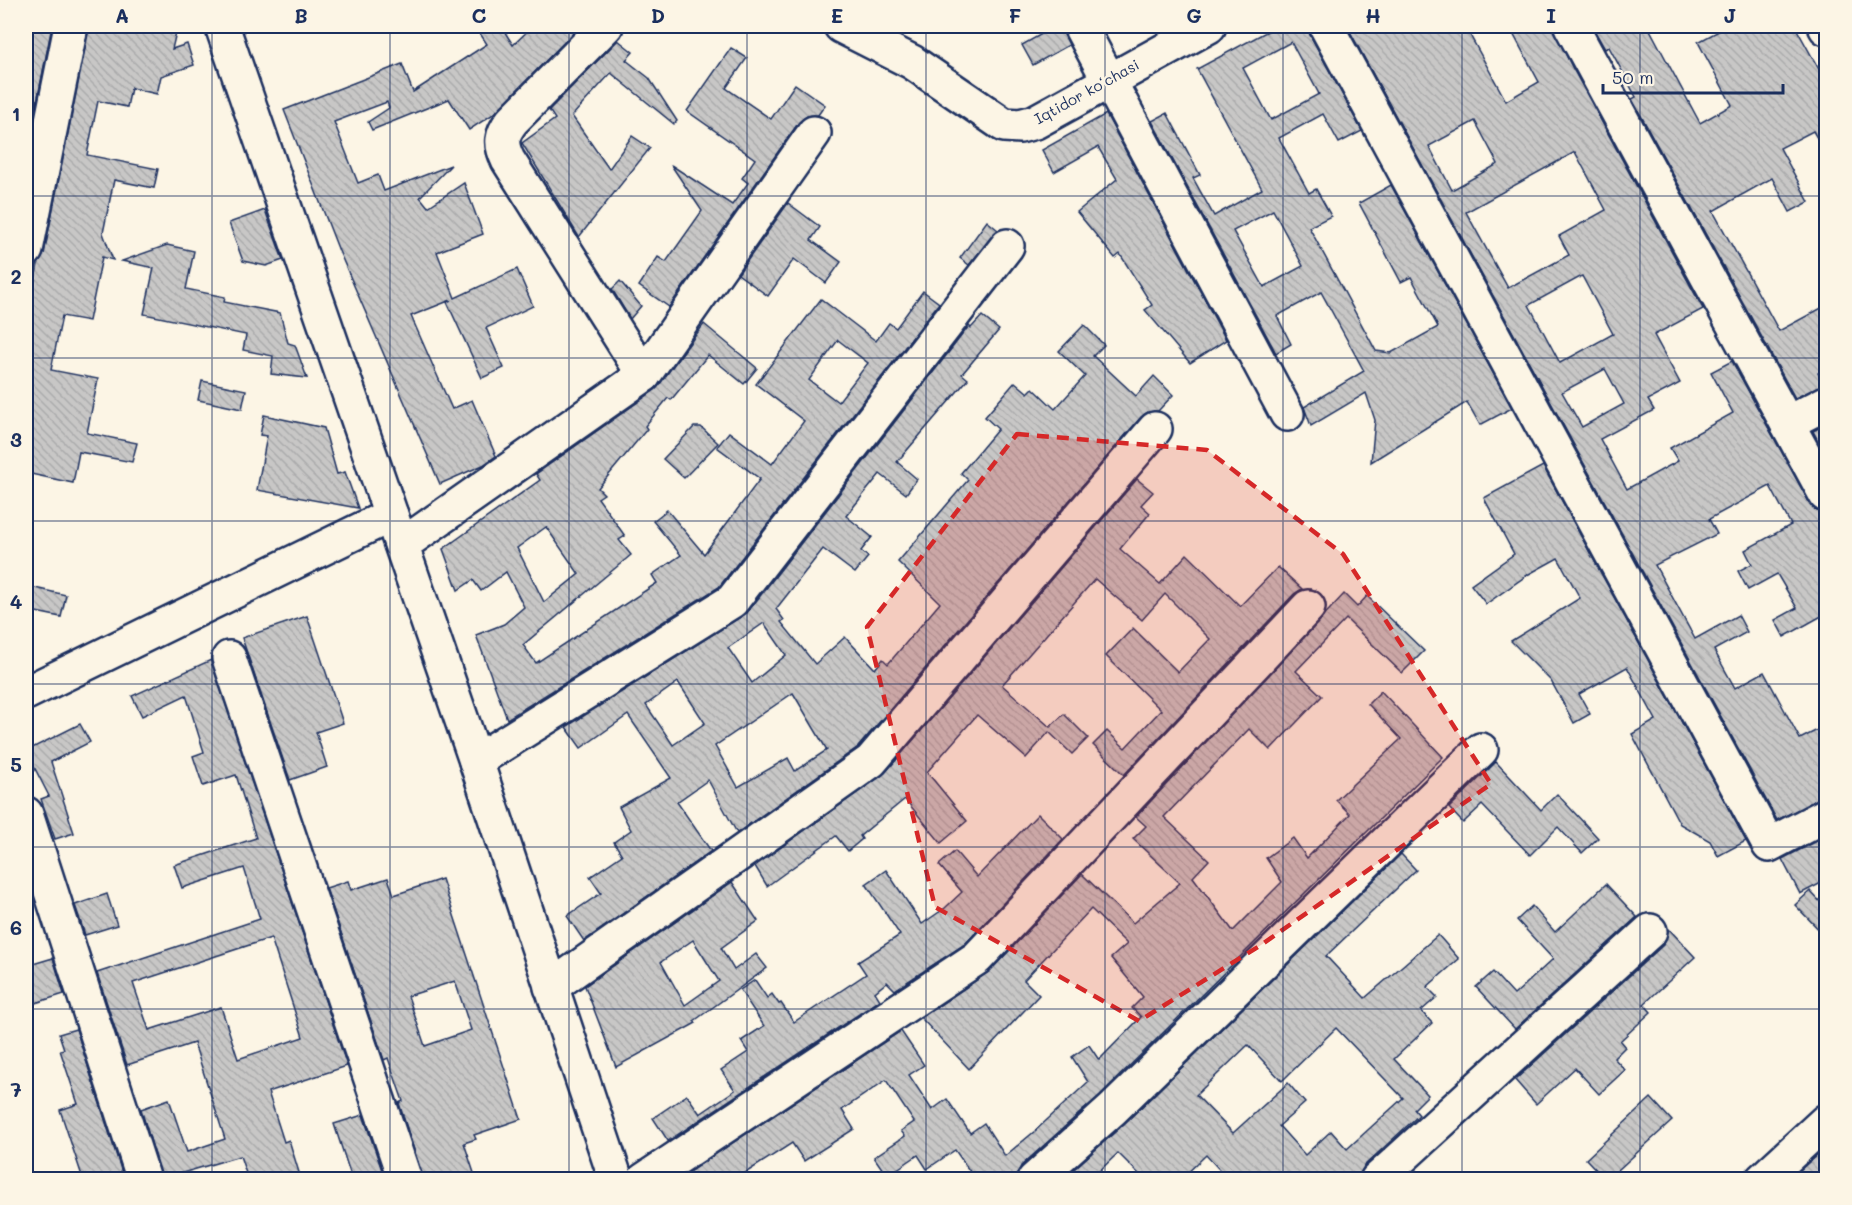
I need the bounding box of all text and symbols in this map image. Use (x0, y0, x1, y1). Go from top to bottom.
text: A (115, 2, 129, 28)
text: B (294, 2, 308, 28)
text: C (472, 2, 487, 28)
text: D (651, 2, 665, 28)
text: E (831, 2, 843, 28)
text: F (1009, 2, 1022, 28)
text: G (1186, 2, 1202, 28)
text: H (1365, 2, 1381, 28)
text: I (1546, 2, 1556, 28)
text: J (1723, 2, 1737, 28)
street label: Iqtidor koʻchasi (1030, 54, 1143, 128)
scale bar (1603, 57, 1783, 95)
text: 50 m (1612, 65, 1654, 89)
text: 1 (12, 100, 20, 126)
text: 2 (10, 263, 22, 289)
text: 3 (10, 426, 22, 452)
text: 4 (10, 588, 23, 614)
text: 5 (10, 751, 22, 777)
text: 6 (10, 914, 22, 940)
text: 7 (10, 1076, 22, 1102)

